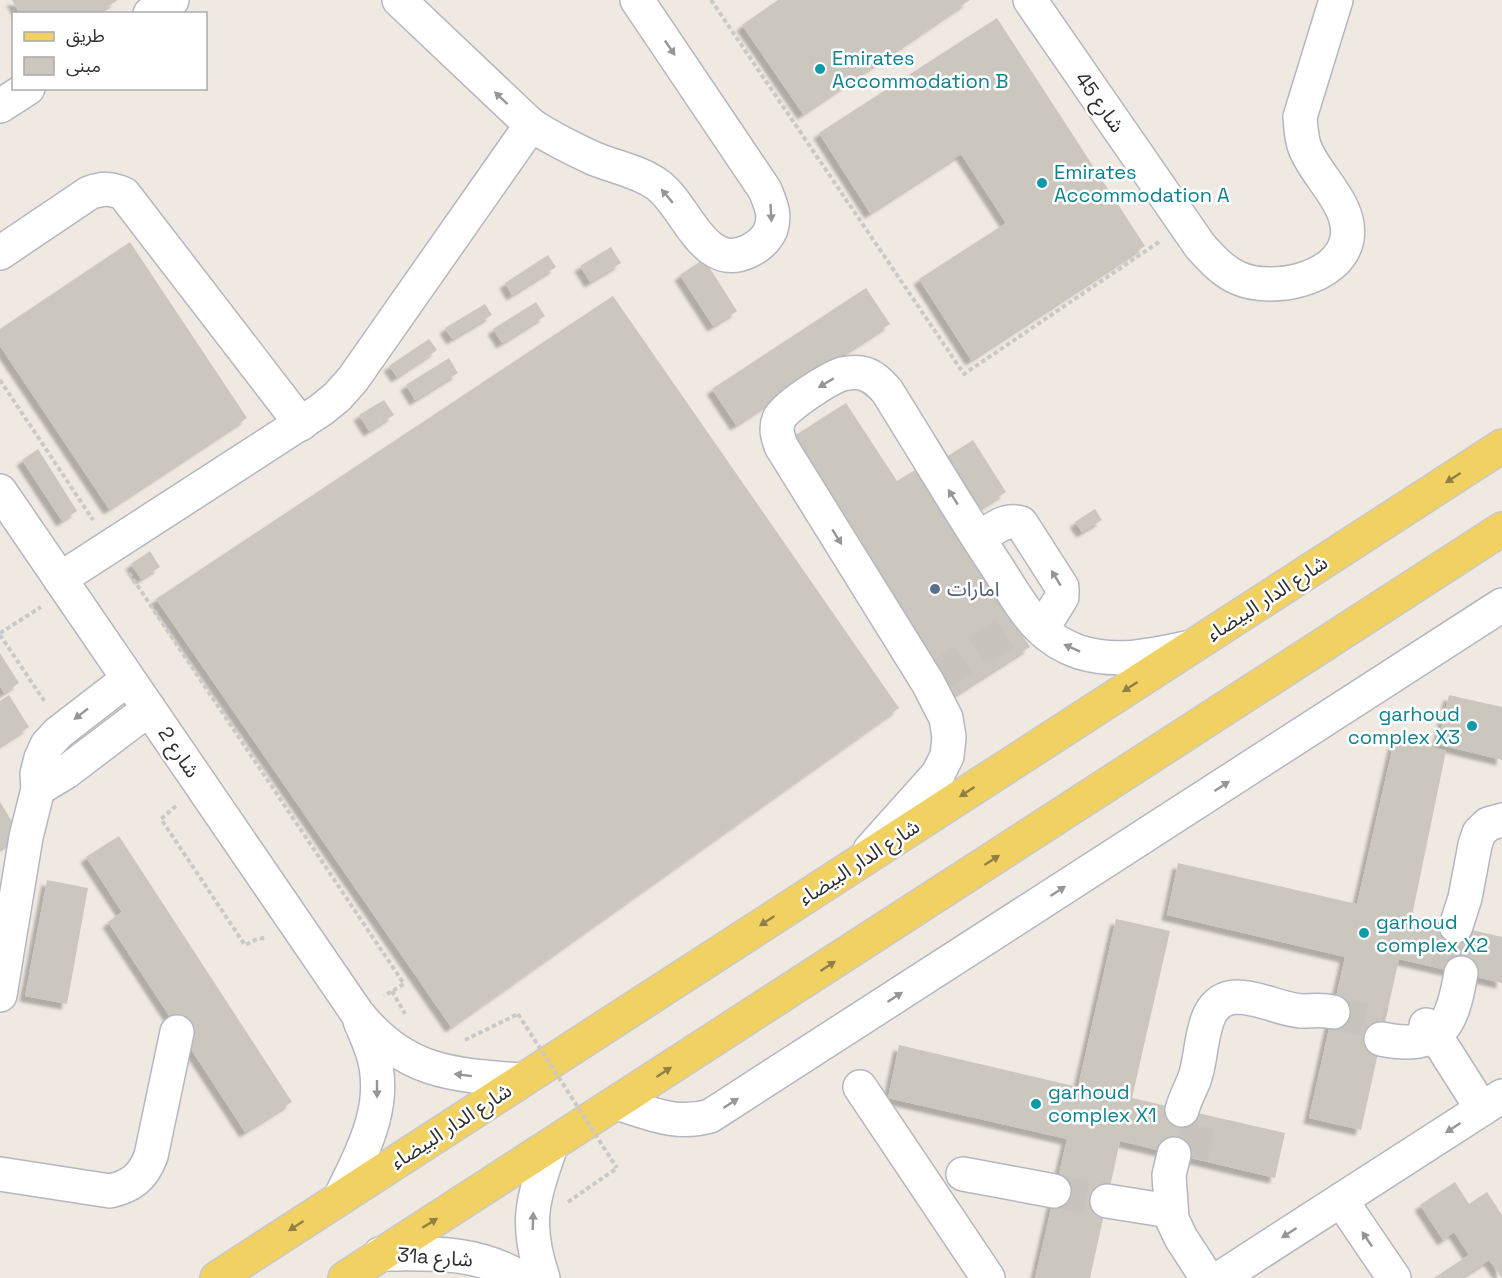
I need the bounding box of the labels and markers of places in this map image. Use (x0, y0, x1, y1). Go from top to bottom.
place label: Emirates Accommodation B (832, 45, 1008, 94)
marker: Emirates Accommodation B (813, 62, 827, 76)
place label: Emirates Accommodation A (1054, 159, 1230, 208)
marker: Emirates Accommodation A (1035, 176, 1049, 190)
place label: امارات (947, 576, 1000, 602)
marker: امارات (928, 582, 942, 596)
place label: garhoud complex X3 (1348, 701, 1460, 750)
marker: garhoud complex X3 (1465, 719, 1479, 733)
place label: garhoud complex X2 (1376, 909, 1488, 958)
marker: garhoud complex X2 (1357, 926, 1371, 940)
place label: garhoud complex X1 (1048, 1079, 1157, 1128)
marker: garhoud complex X1 (1029, 1097, 1043, 1111)

